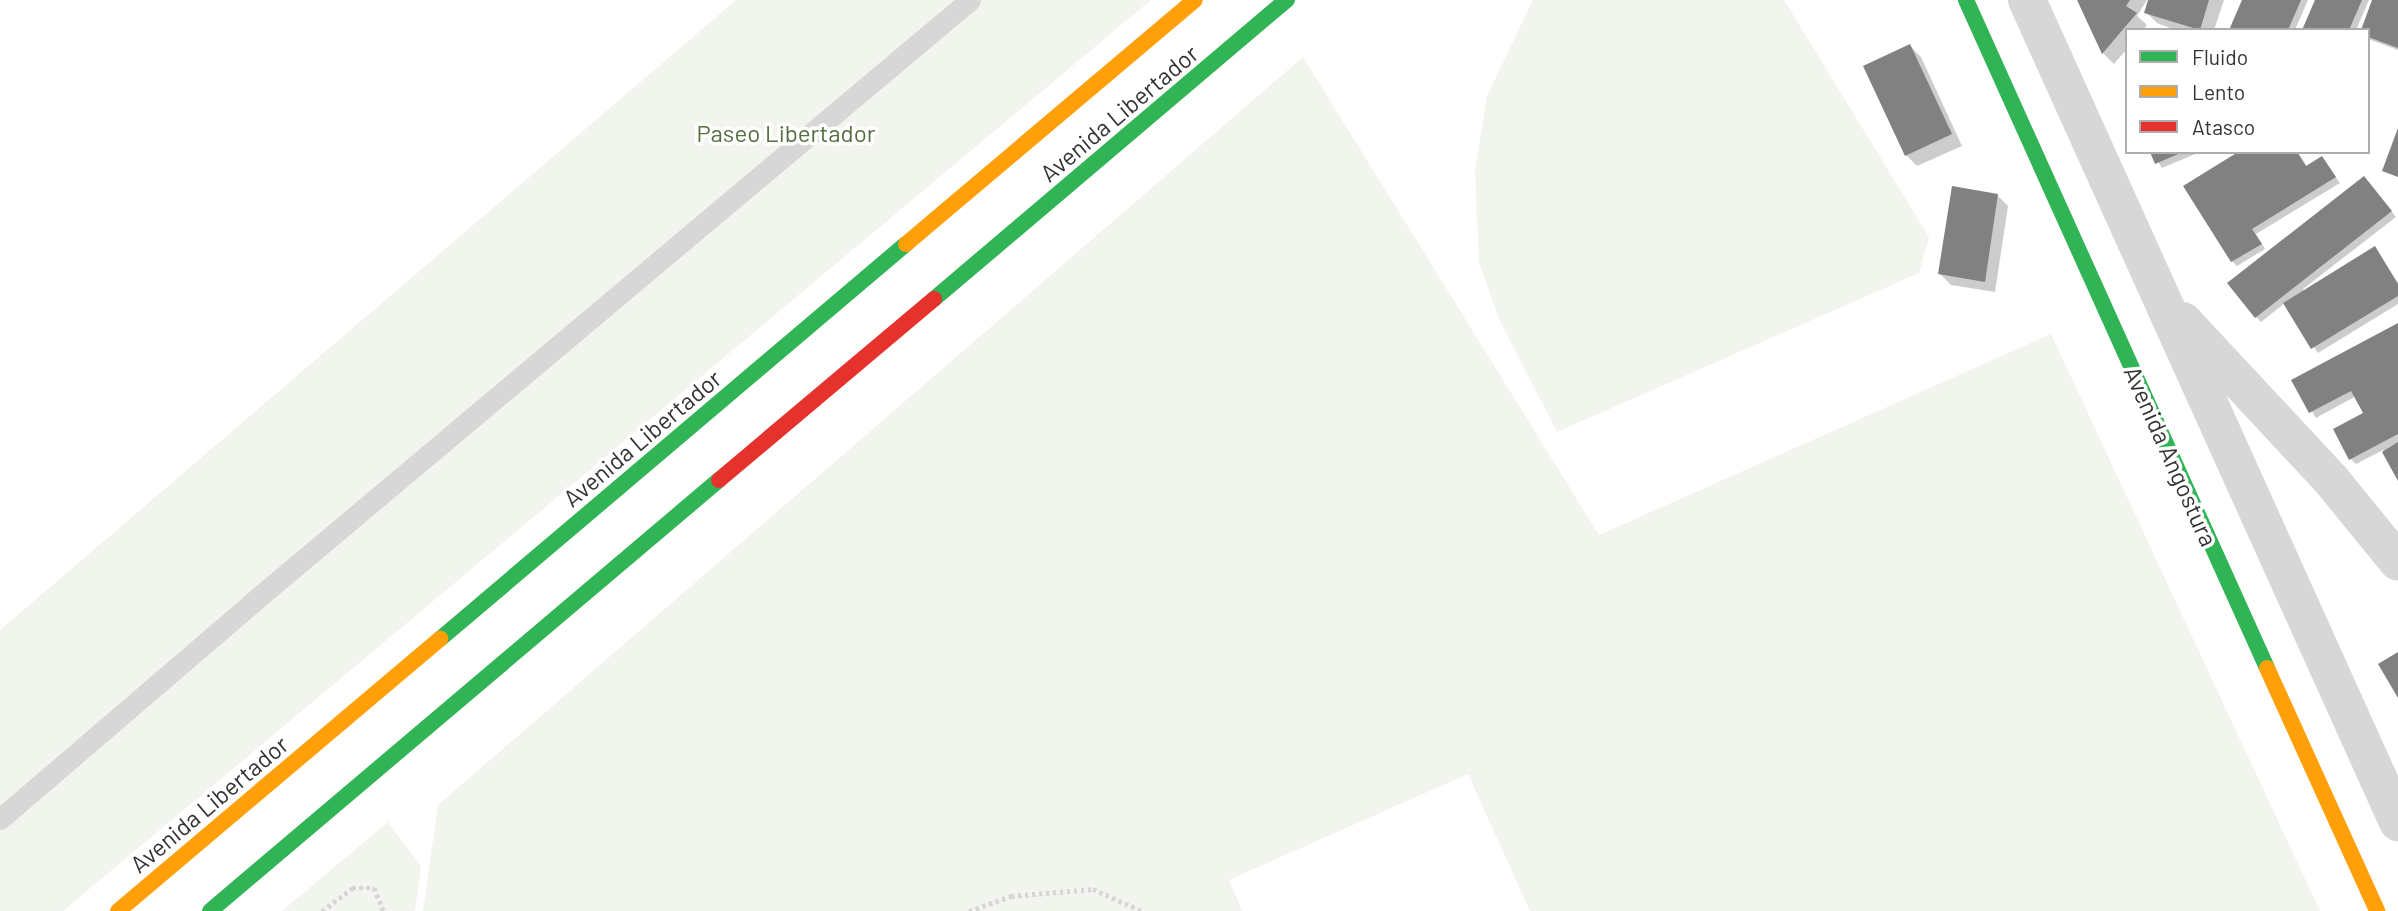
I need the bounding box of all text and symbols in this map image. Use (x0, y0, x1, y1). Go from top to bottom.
legend (2125, 28, 2370, 154)
street label: Avenida Libertador (1034, 39, 1204, 187)
text: Fluido (2192, 44, 2248, 69)
text: Lento (2192, 79, 2245, 104)
text: Atasco (2192, 114, 2255, 139)
park label: Paseo Libertador (696, 119, 876, 147)
street label: Avenida Angostura (2118, 361, 2224, 551)
street label: Avenida Libertador (557, 364, 727, 512)
street label: Avenida Libertador (124, 730, 294, 878)

